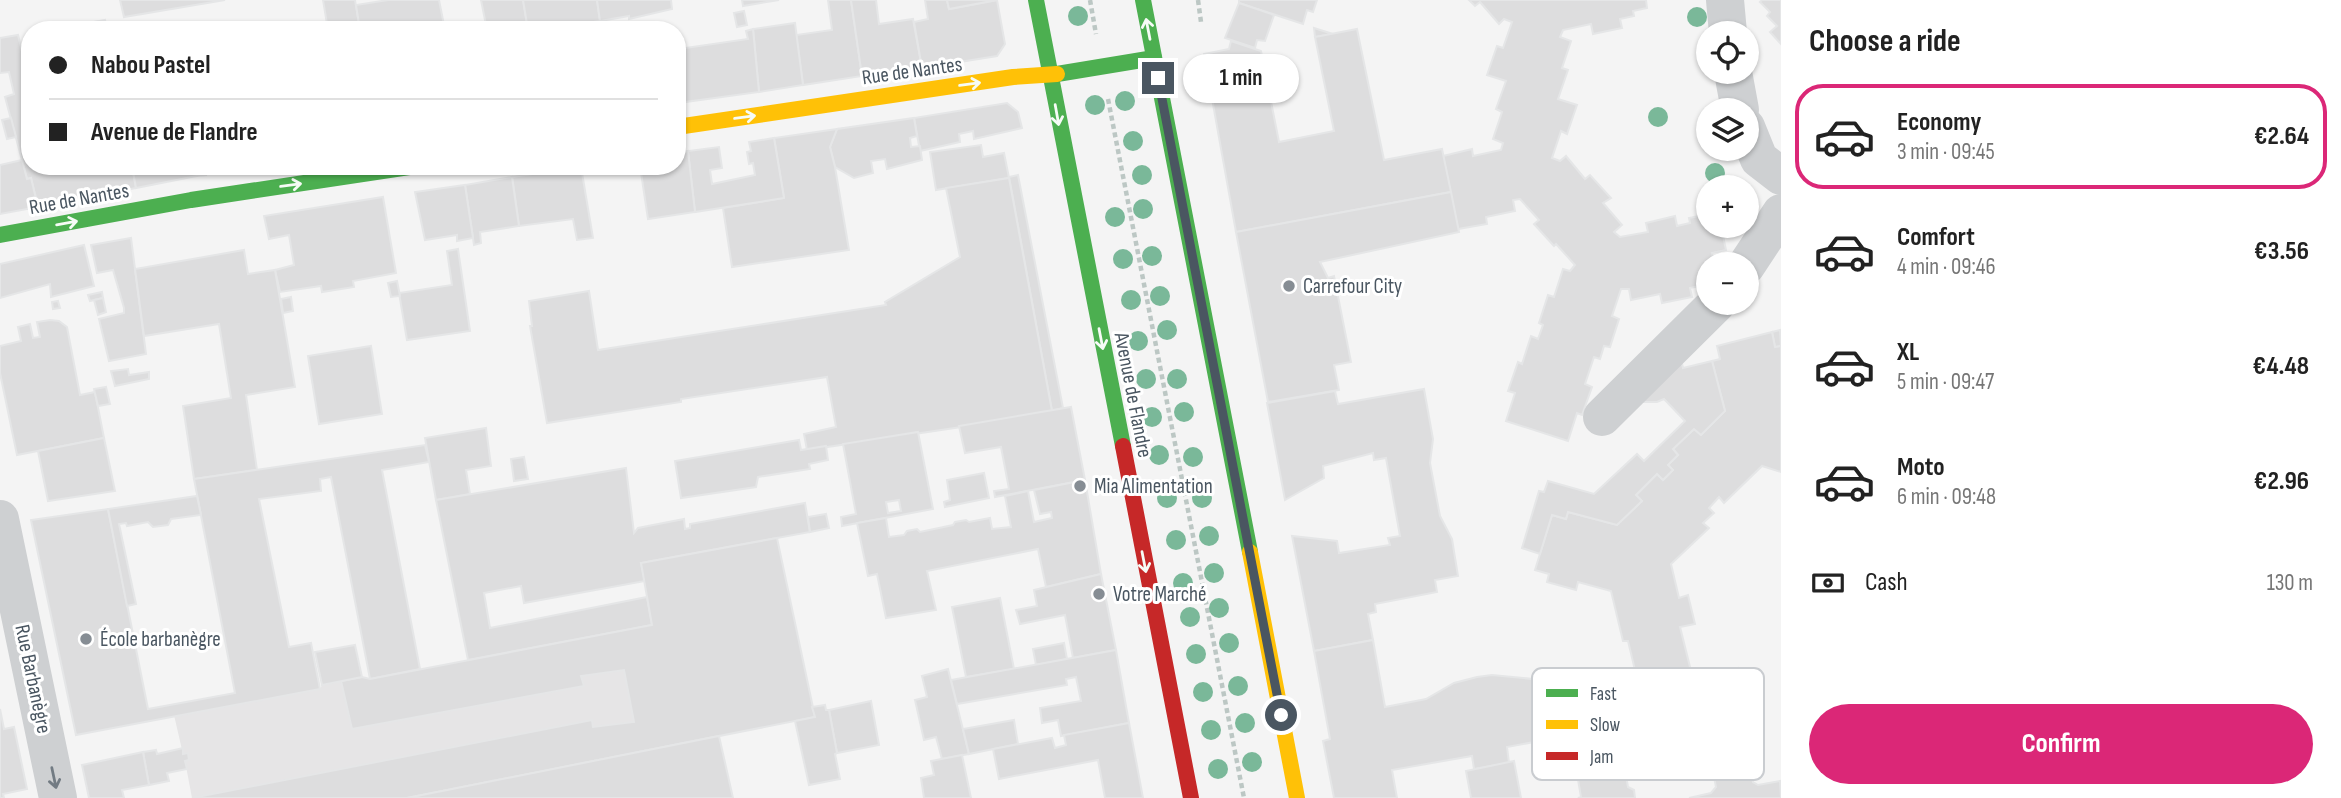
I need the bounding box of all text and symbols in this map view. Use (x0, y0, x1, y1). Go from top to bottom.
one-way arrow (1141, 18, 1154, 41)
map controls (1696, 21, 1759, 315)
button: locate (1696, 21, 1759, 84)
text: Choose a ride (1809, 22, 1961, 61)
text: Nabou Pastel (91, 50, 210, 81)
street label: Rue de Nantes (860, 52, 964, 90)
callout: 1 min (1182, 54, 1298, 102)
route end (1142, 62, 1174, 94)
text: 1 min (1220, 64, 1262, 92)
one-way arrow (958, 77, 981, 90)
button: layers (1696, 98, 1759, 161)
one-way arrow (1051, 103, 1064, 126)
icon: car (1813, 105, 1876, 168)
text: Economy (1897, 107, 1981, 138)
one-way arrow (733, 110, 756, 123)
text: Avenue de Flandre (91, 117, 258, 148)
text: €2.64 (2254, 121, 2309, 152)
text: 3 min · 09:45 (1897, 138, 1995, 166)
button: + (1696, 175, 1759, 238)
street label: Rue de Nantes (27, 178, 131, 220)
one-way arrow (280, 178, 302, 191)
one-way arrow (55, 215, 78, 229)
icon: car (1813, 220, 1876, 283)
text: Comfort (1897, 222, 1975, 253)
text: €3.56 (2254, 236, 2309, 267)
button: − (1696, 252, 1759, 315)
text: 4 min · 09:46 (1897, 253, 1996, 281)
place label: Carrefour City (1303, 274, 1402, 299)
marker: Carrefour City (1281, 278, 1297, 294)
one-way arrow (1094, 327, 1108, 350)
street label: Avenue de Flandre (1108, 329, 1157, 460)
icon: car (1813, 335, 1876, 398)
text: XL (1897, 337, 1919, 368)
text: €4.48 (2252, 351, 2309, 382)
text: 5 min · 09:47 (1897, 368, 1994, 396)
icon: car (1813, 450, 1876, 513)
text: Moto (1897, 452, 1945, 483)
text: €2.96 (2254, 466, 2309, 497)
place label: Mia Alimentation (1094, 474, 1213, 499)
marker: Mia Alimentation (1072, 478, 1088, 494)
text: 6 min · 09:48 (1897, 483, 1996, 511)
one-way arrow (1138, 550, 1152, 573)
icon: cash (1809, 564, 1847, 602)
text: Cash (1865, 567, 1908, 598)
text: 130 m (2267, 569, 2313, 597)
place label: Votre Marché (1113, 582, 1206, 607)
marker: Votre Marché (1091, 586, 1107, 602)
street label: Rue Barbanègre (9, 622, 57, 736)
place label: École barbanègre (100, 627, 221, 652)
marker: École barbanègre (78, 631, 94, 647)
legend (1532, 668, 1764, 780)
text: Fast (1590, 683, 1617, 706)
route start (1265, 699, 1297, 731)
button: Confirm (1809, 704, 2313, 784)
text: Slow (1590, 714, 1620, 737)
text: Jam (1589, 746, 1613, 769)
one-way arrow (47, 766, 61, 789)

